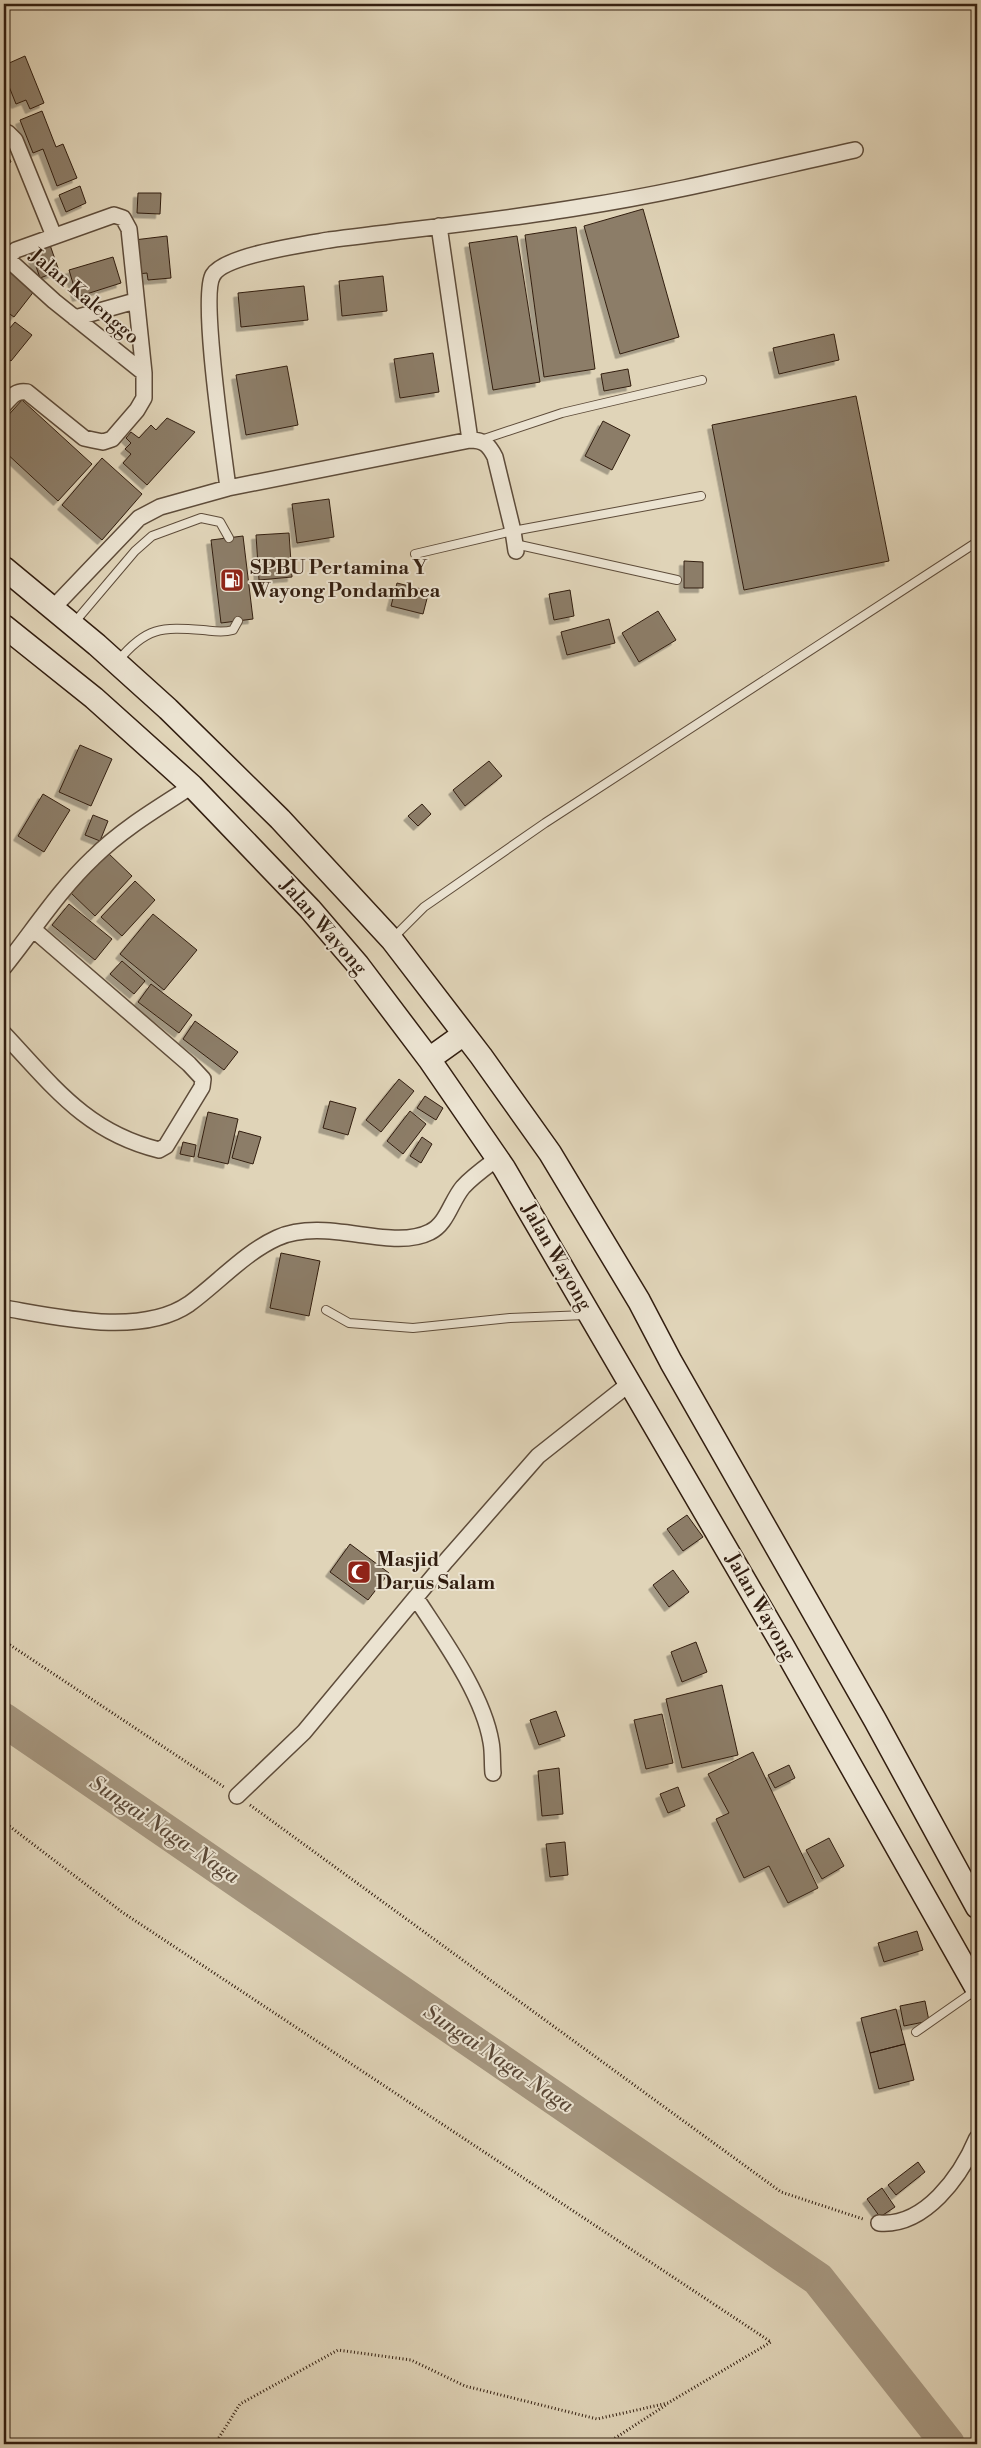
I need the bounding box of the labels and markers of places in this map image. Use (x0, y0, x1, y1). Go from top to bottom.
place label: SPBU Pertamina Y Wayong Pondambea (249, 556, 441, 604)
fuel station icon: SPBU Pertamina Y Wayong Pondambea (219, 567, 245, 593)
place label: Masjid Darus Salam (376, 1548, 495, 1596)
mosque icon: Masjid Darus Salam (346, 1559, 372, 1585)

